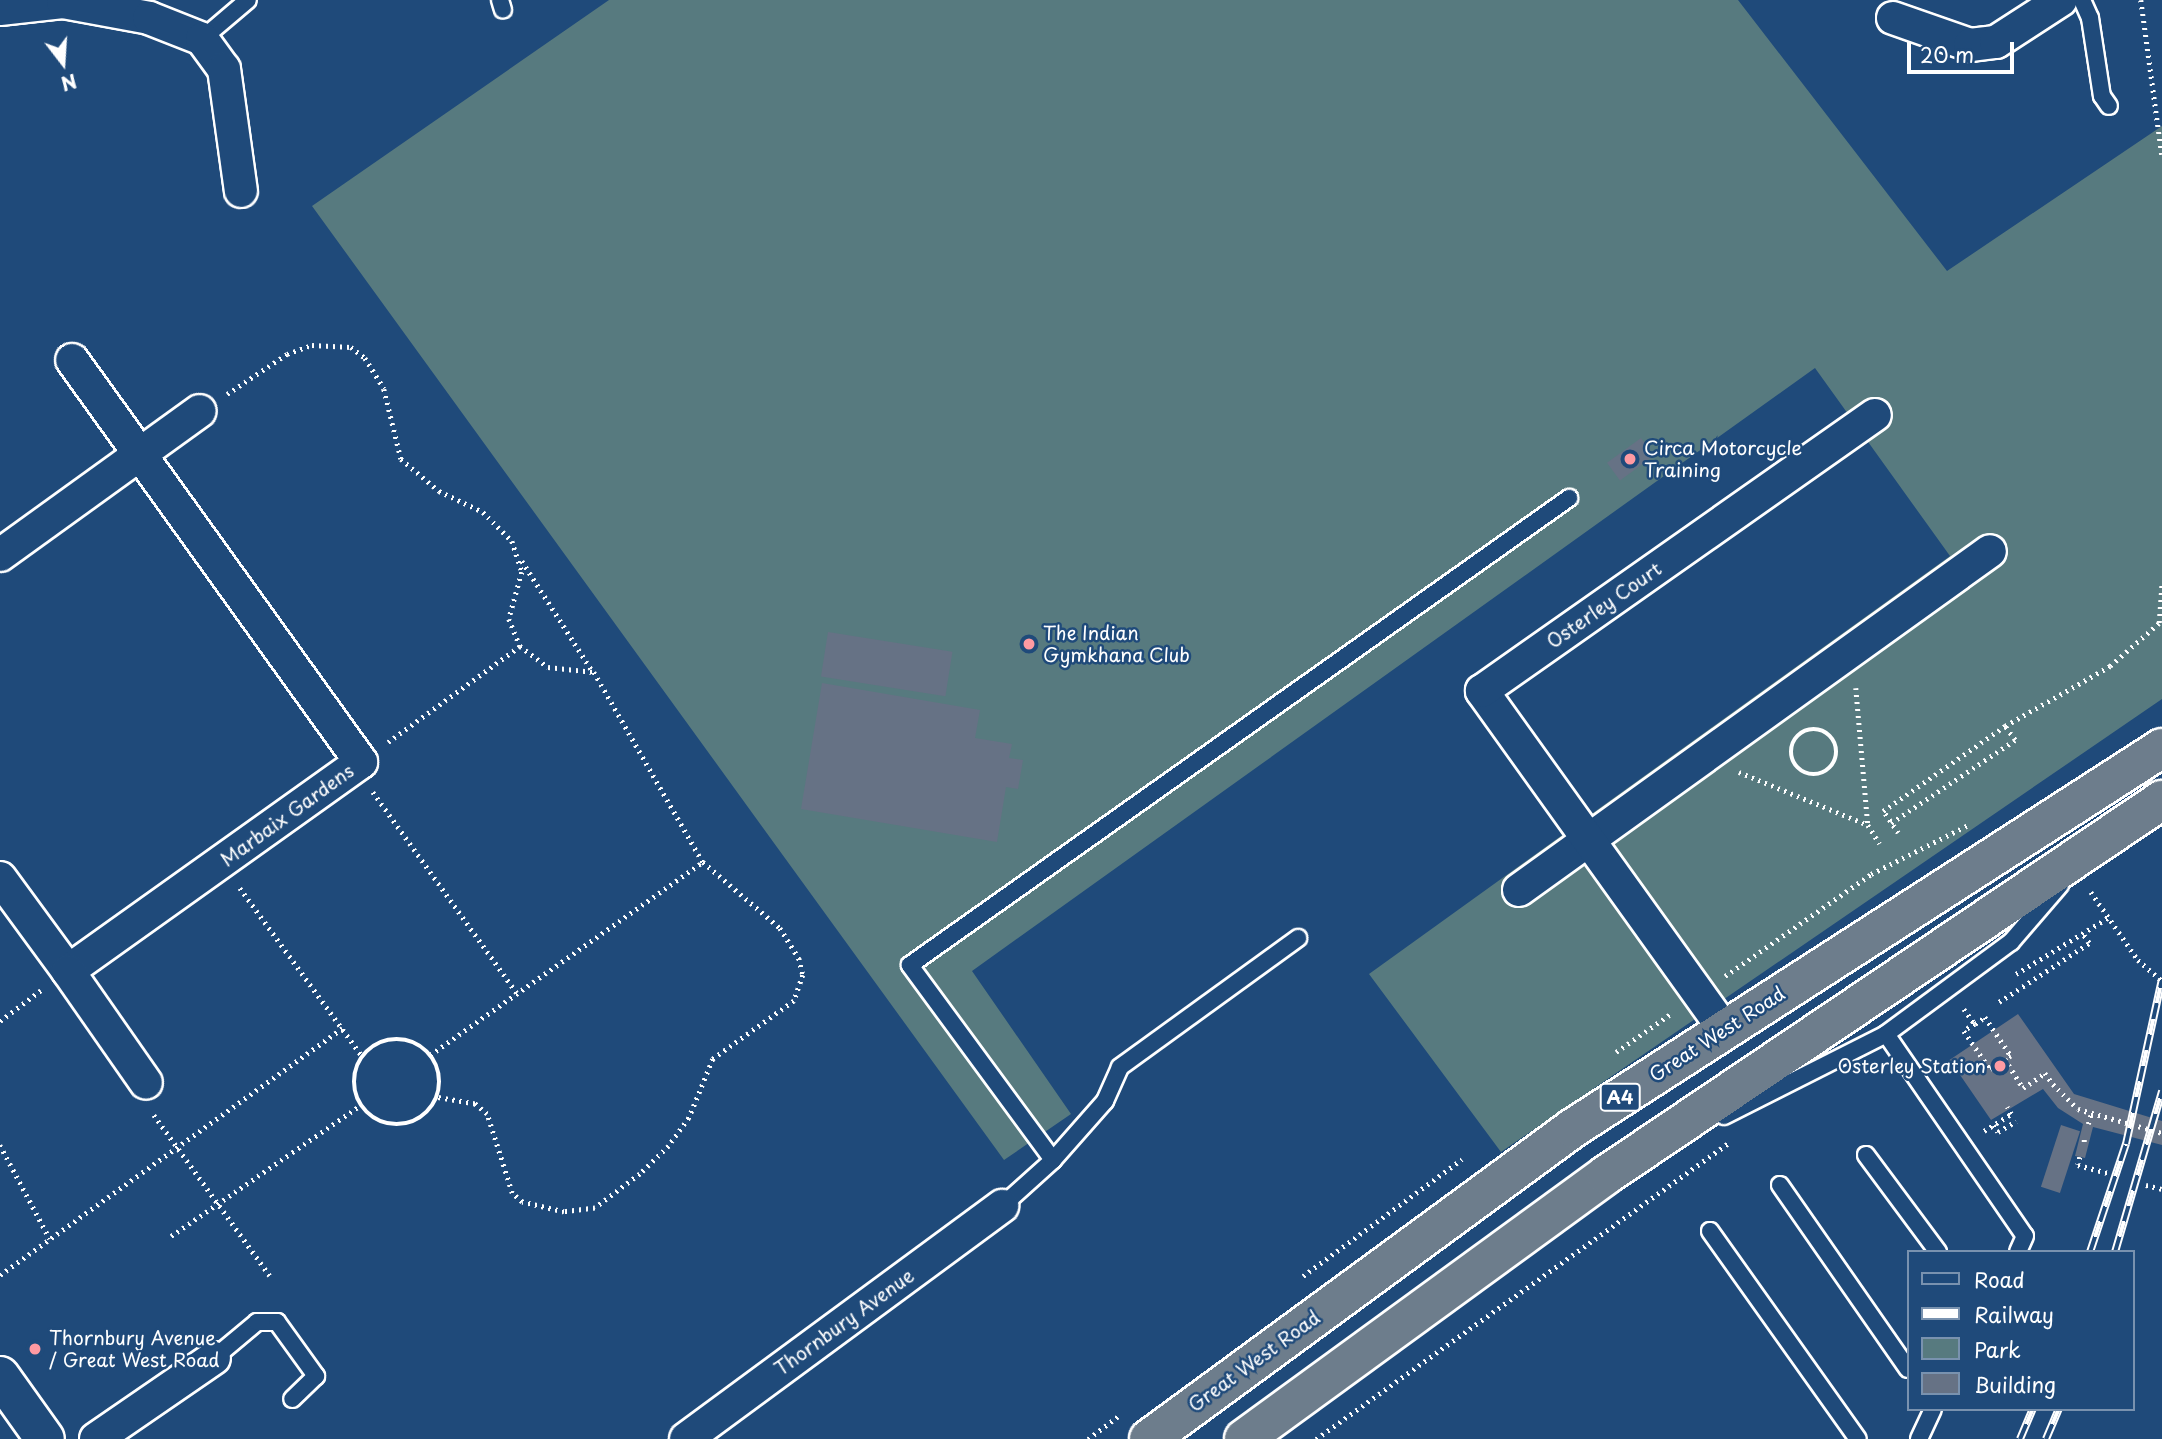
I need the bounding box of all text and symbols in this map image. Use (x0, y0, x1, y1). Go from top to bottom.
north arrow (28, 28, 98, 98)
scale bar (1910, 28, 2017, 72)
text: 20 m (1920, 38, 1974, 70)
text: N (58, 67, 80, 99)
place label: Circa Motorcycle Training (1644, 437, 1802, 481)
marker: Circa Motorcycle Training (1622, 451, 1638, 467)
street label: Osterley Court (1541, 556, 1667, 654)
place label: The Indian Gymkhana Club (1043, 622, 1191, 666)
marker: The Indian Gymkhana Club (1021, 636, 1037, 652)
street label: Marbaix Gardens (217, 760, 357, 870)
street label: Great West Road (1645, 982, 1789, 1086)
place label: Osterley Station (1836, 1055, 1986, 1077)
marker: Osterley Station (1992, 1058, 2008, 1074)
road number: A4 (1599, 1082, 1641, 1112)
legend (1906, 1250, 2134, 1411)
street label: Thornbury Avenue (769, 1263, 919, 1381)
text: Road (1974, 1263, 2025, 1295)
text: Railway (1974, 1298, 2054, 1330)
street label: Great West Road (1184, 1306, 1324, 1416)
place label: Thornbury Avenue / Great West Road (49, 1327, 219, 1371)
text: Park (1974, 1333, 2021, 1365)
marker: Thornbury Avenue / Great West Road (27, 1341, 43, 1357)
text: Building (1974, 1368, 2056, 1400)

